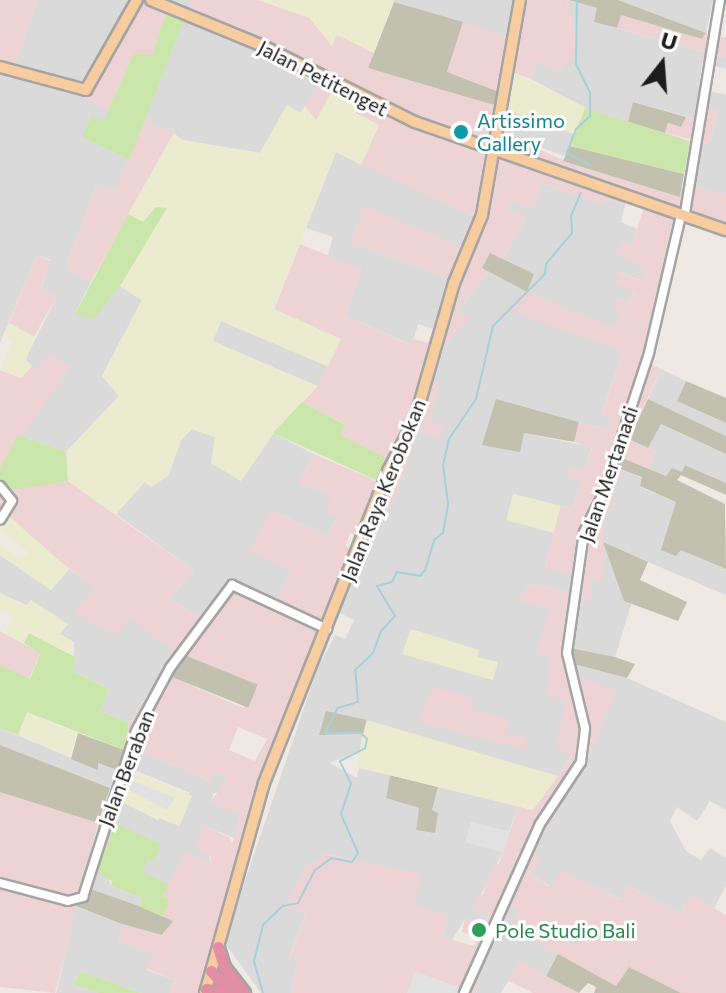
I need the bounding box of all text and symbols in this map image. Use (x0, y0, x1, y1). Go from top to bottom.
north arrow (622, 24, 702, 104)
text: U (658, 25, 681, 56)
street label: Jalan Petitenget (254, 35, 392, 121)
place label: Artissimo Gallery (477, 108, 565, 155)
marker: Artissimo Gallery (452, 123, 470, 141)
street label: Jalan Raya Kerobokan (335, 395, 431, 585)
street label: Jalan Mertanadi (574, 403, 642, 545)
street label: Jalan Beraban (93, 706, 159, 830)
place label: Pole Studio Bali (495, 918, 636, 942)
marker: Pole Studio Bali (470, 921, 488, 939)

